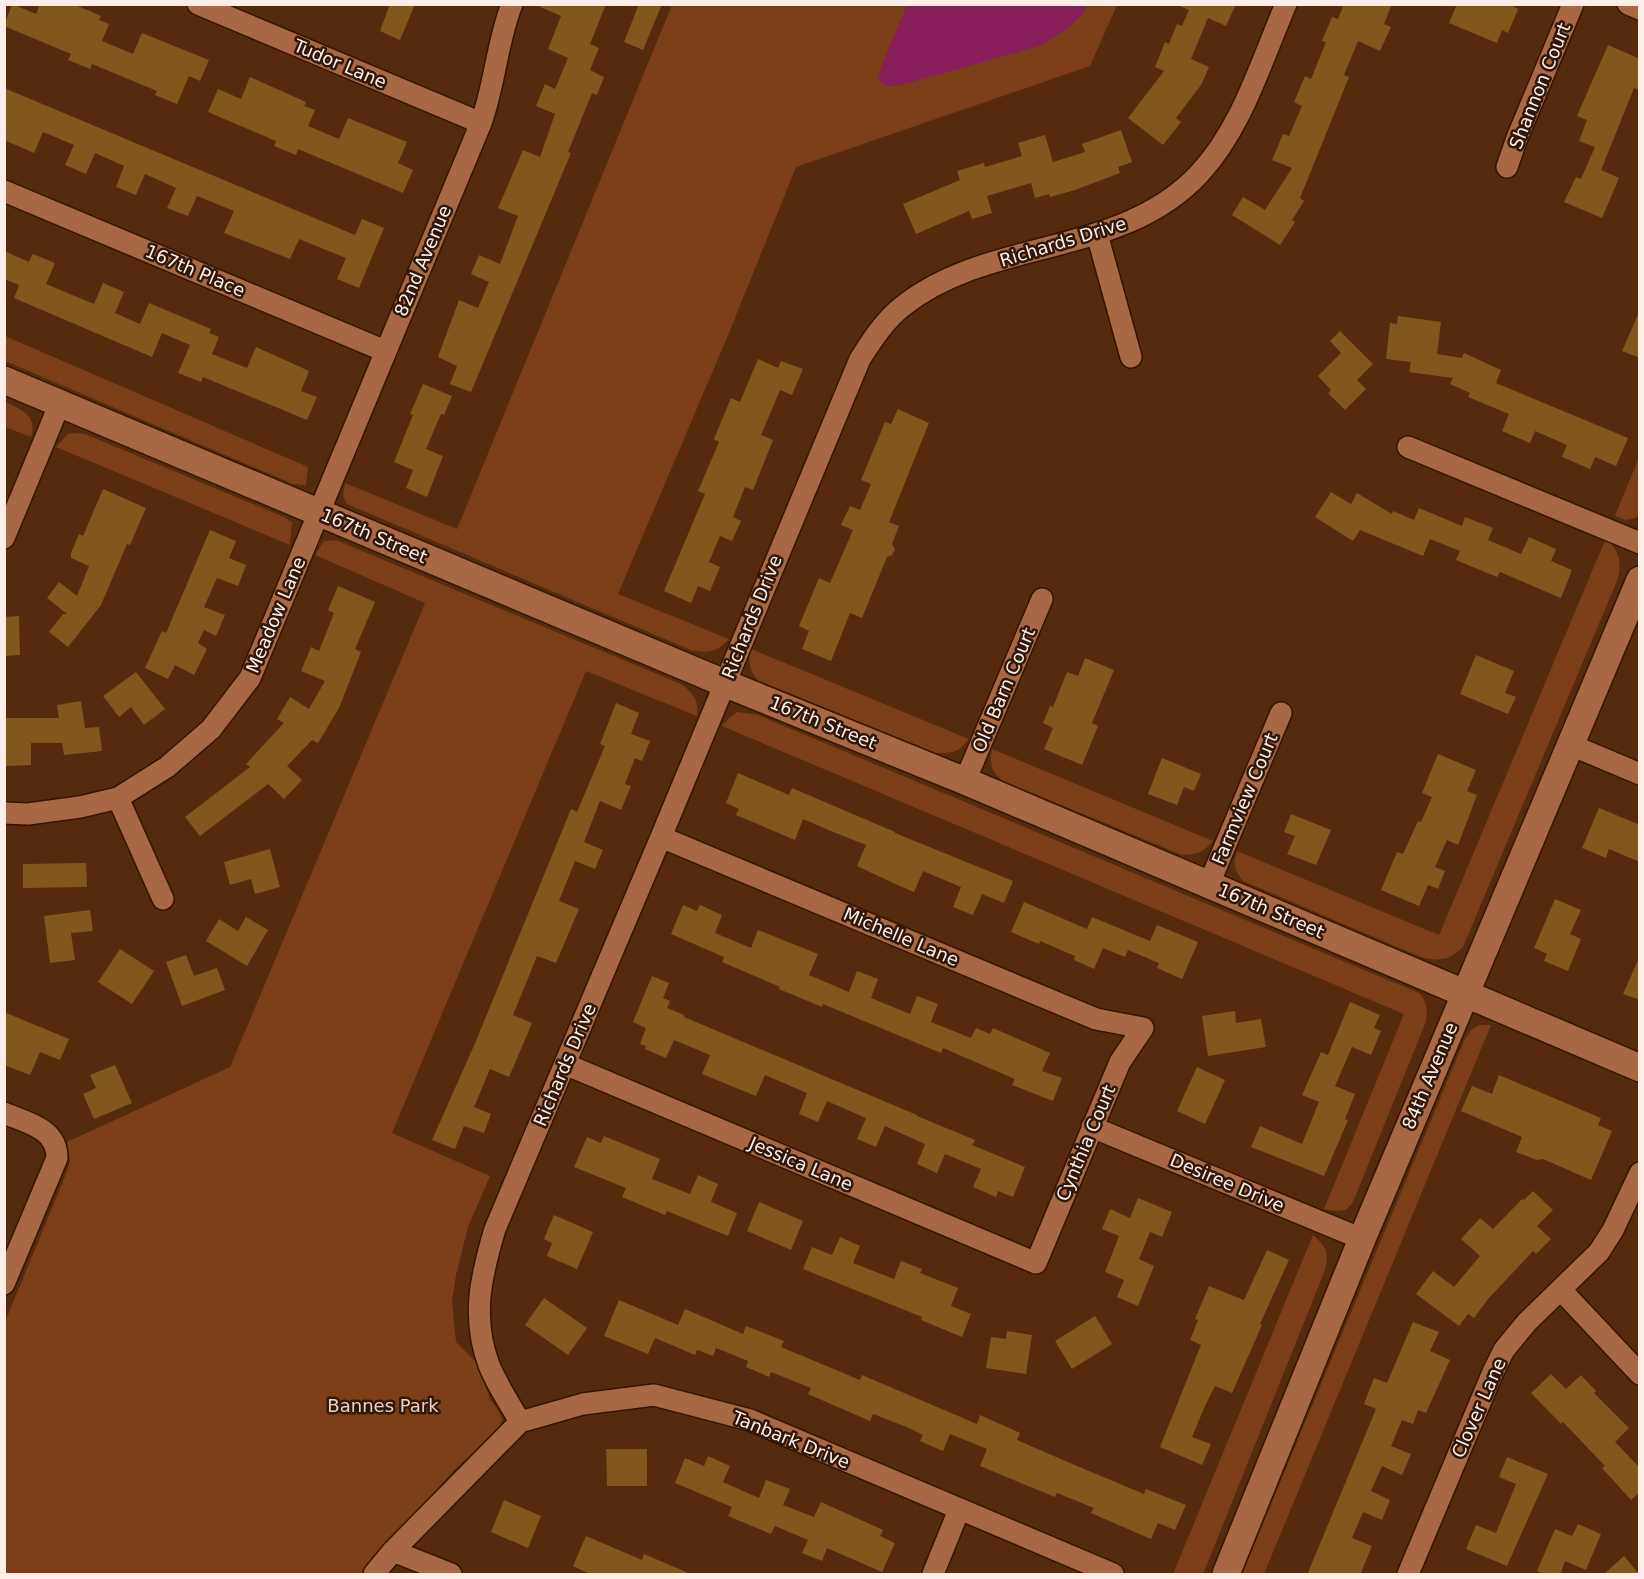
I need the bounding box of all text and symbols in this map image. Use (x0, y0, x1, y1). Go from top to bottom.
street label: Shannon Court (1505, 20, 1574, 152)
street label: Tudor Lane (290, 34, 390, 93)
street label: 82nd Avenue (390, 202, 455, 319)
street label: Richards Drive (997, 212, 1129, 271)
street label: 167th Place (142, 240, 248, 301)
street label: 167th Street (318, 504, 430, 567)
street label: Richards Drive (717, 552, 786, 682)
street label: Meadow Lane (242, 554, 309, 676)
street label: Old Barn Court (968, 624, 1039, 755)
street label: 167th Street (767, 692, 880, 753)
street label: Farmview Court (1207, 730, 1282, 868)
street label: 167th Street (1215, 879, 1327, 942)
street label: Michelle Lane (840, 903, 962, 970)
street label: Richards Drive (529, 1000, 600, 1129)
street label: 84th Avenue (1398, 1019, 1461, 1132)
street label: Cynthia Court (1052, 1081, 1119, 1204)
street label: Jessica Lane (745, 1132, 856, 1195)
street label: Desiree Drive (1167, 1149, 1288, 1216)
street label: Clover Lane (1447, 1355, 1510, 1461)
park label: Bannes Park (327, 1395, 439, 1416)
street label: Tanbark Drive (729, 1406, 853, 1473)

